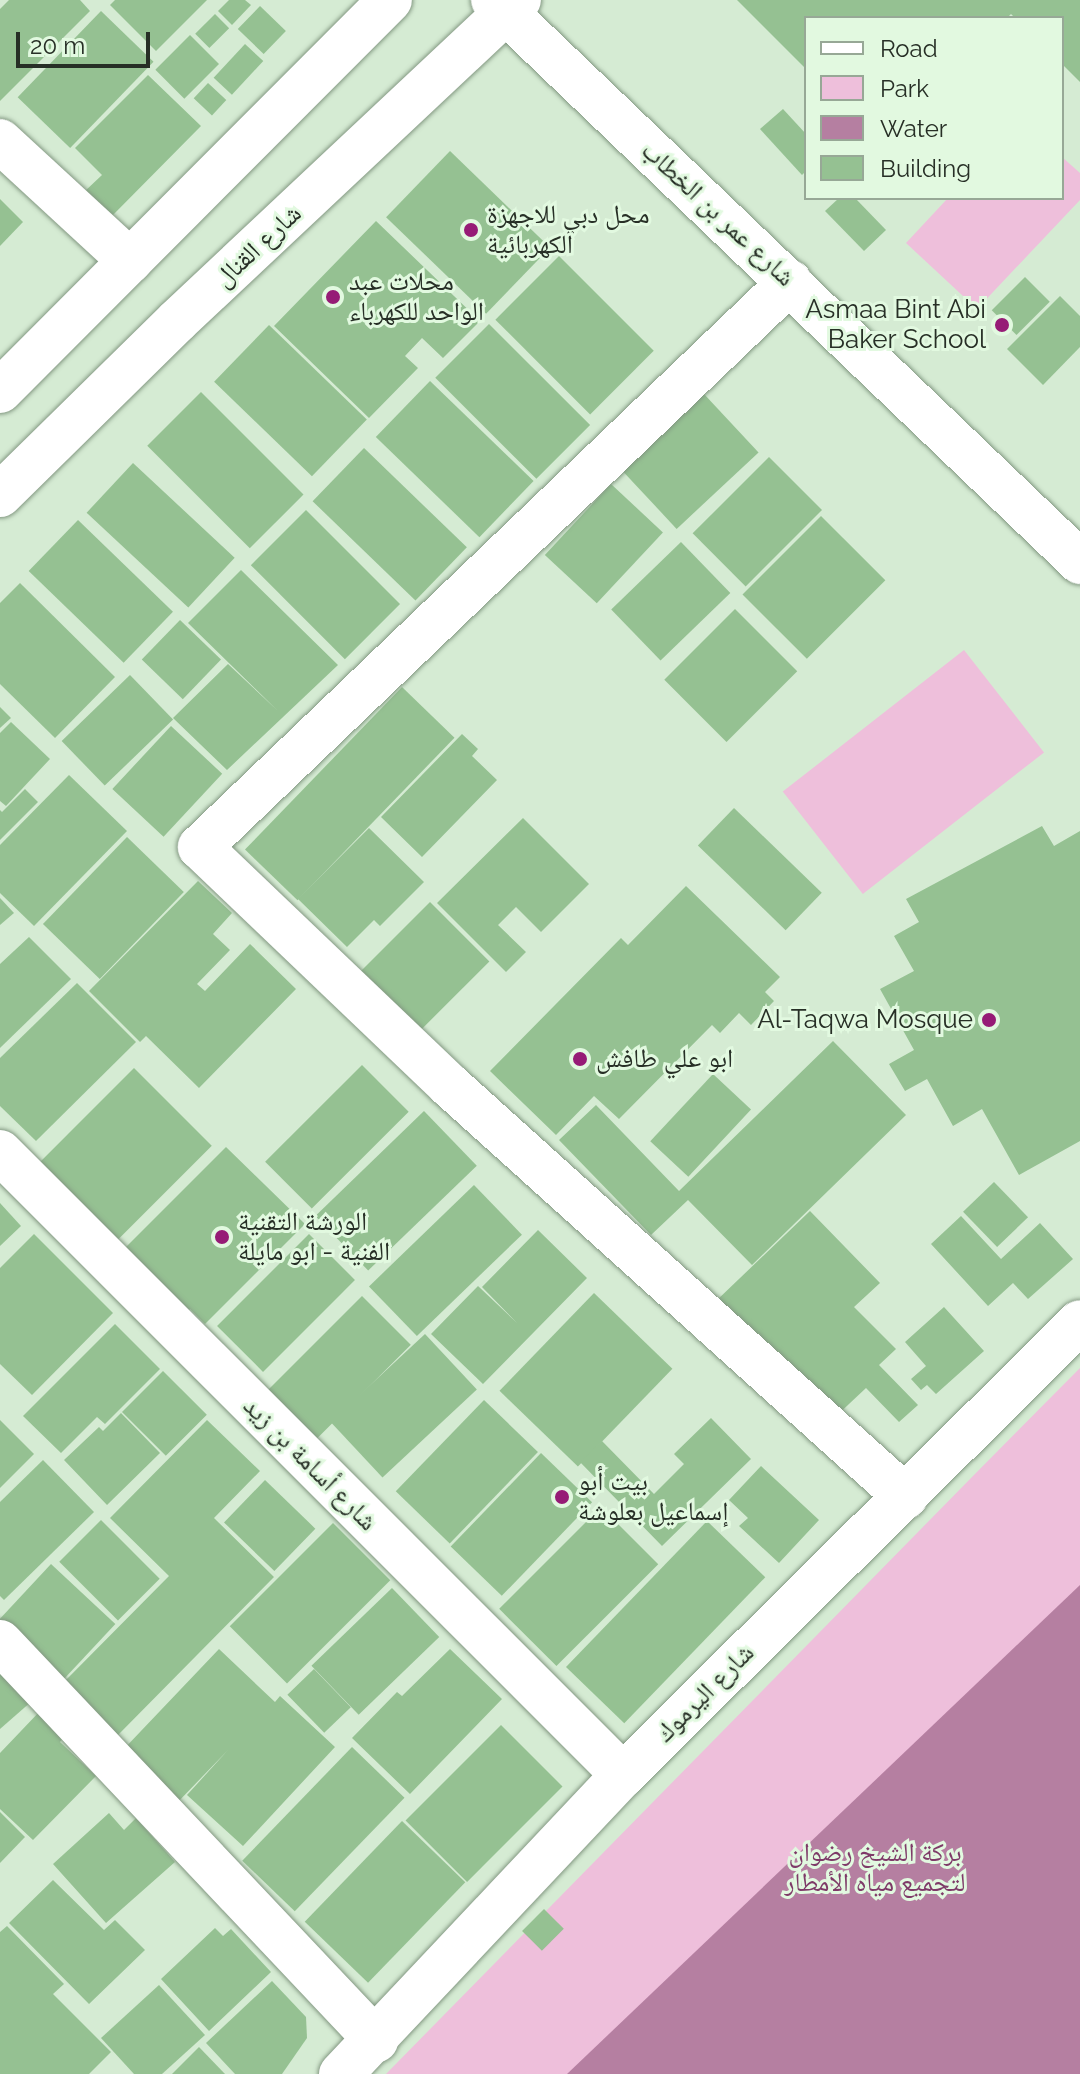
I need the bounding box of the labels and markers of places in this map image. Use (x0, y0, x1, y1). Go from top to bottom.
place label: محل دبي للاجهزة الكهربائية (487, 199, 649, 260)
marker: محل دبي للاجهزة الكهربائية (462, 221, 480, 239)
place label: محلات عبد الواحد للكهرباء (349, 266, 484, 328)
marker: محلات عبد الواحد للكهرباء (324, 288, 342, 306)
place label: Asmaa Bint Abi Baker School (805, 294, 986, 356)
marker: Asmaa Bint Abi Baker School (993, 316, 1011, 334)
place label: Al-Taqwa Mosque (757, 1004, 973, 1036)
marker: Al-Taqwa Mosque (980, 1011, 998, 1029)
place label: ابو علي طافش (596, 1043, 733, 1075)
marker: ابو علي طافش (571, 1050, 589, 1068)
place label: الورشة التقنية الفنية - ابو مايلة (238, 1206, 390, 1268)
marker: الورشة التقنية الفنية - ابو مايلة (213, 1228, 231, 1246)
place label: بيت أبو إسماعيل بعلوشة (578, 1466, 728, 1528)
marker: بيت أبو إسماعيل بعلوشة (553, 1488, 571, 1506)

